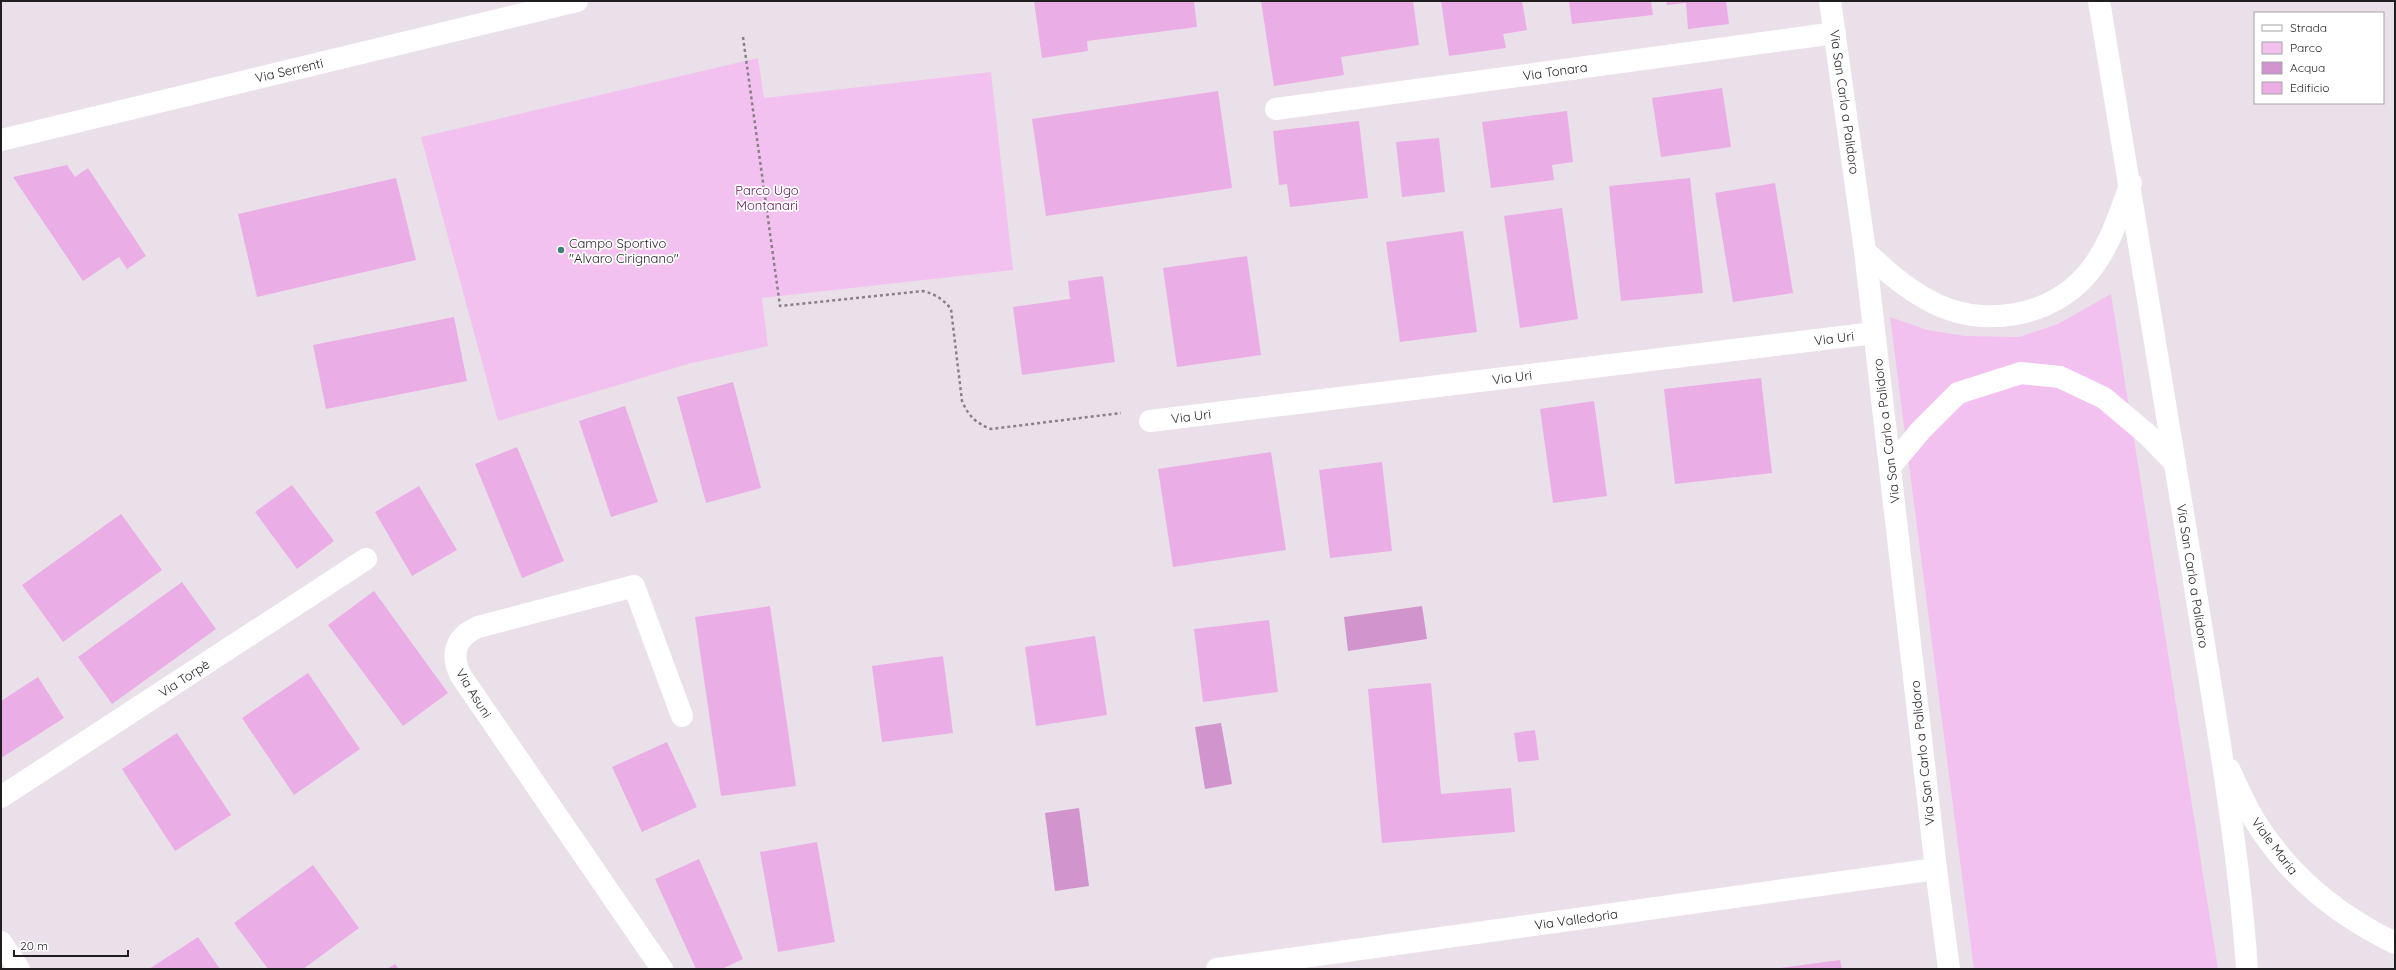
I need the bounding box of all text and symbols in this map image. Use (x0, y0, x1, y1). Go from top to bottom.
legend (2254, 12, 2384, 104)
text: Strada (2290, 20, 2327, 35)
street label: Via San Carlo a Palidoro (1827, 29, 1863, 175)
text: Parco (2290, 40, 2322, 55)
street label: Via Serrenti (253, 54, 325, 86)
street label: Via Tonara (1522, 59, 1588, 83)
text: Acqua (2290, 60, 2325, 75)
text: Edificio (2290, 80, 2330, 95)
park label: Parco Ugo Montanari (735, 182, 799, 213)
place label: Campo Sportivo "Alvaro Cirignano" (569, 235, 679, 266)
marker: Campo Sportivo "Alvaro Cirignano" (556, 245, 566, 255)
street label: Via Uri (1813, 328, 1855, 348)
street label: Via San Carlo a Palidoro (1869, 358, 1903, 504)
street label: Via Uri (1491, 367, 1533, 387)
street label: Via Uri (1170, 406, 1212, 426)
street label: Via San Carlo a Palidoro (2174, 503, 2212, 649)
street label: Via Torpè (156, 656, 212, 700)
street label: Via Asuni (453, 665, 495, 721)
street label: Via San Carlo a Palidoro (1906, 680, 1938, 826)
street label: Viale Maria (2248, 814, 2302, 878)
street label: Via Valledoria (1533, 905, 1619, 933)
scale bar (14, 932, 128, 958)
text: 20 m (20, 938, 48, 953)

